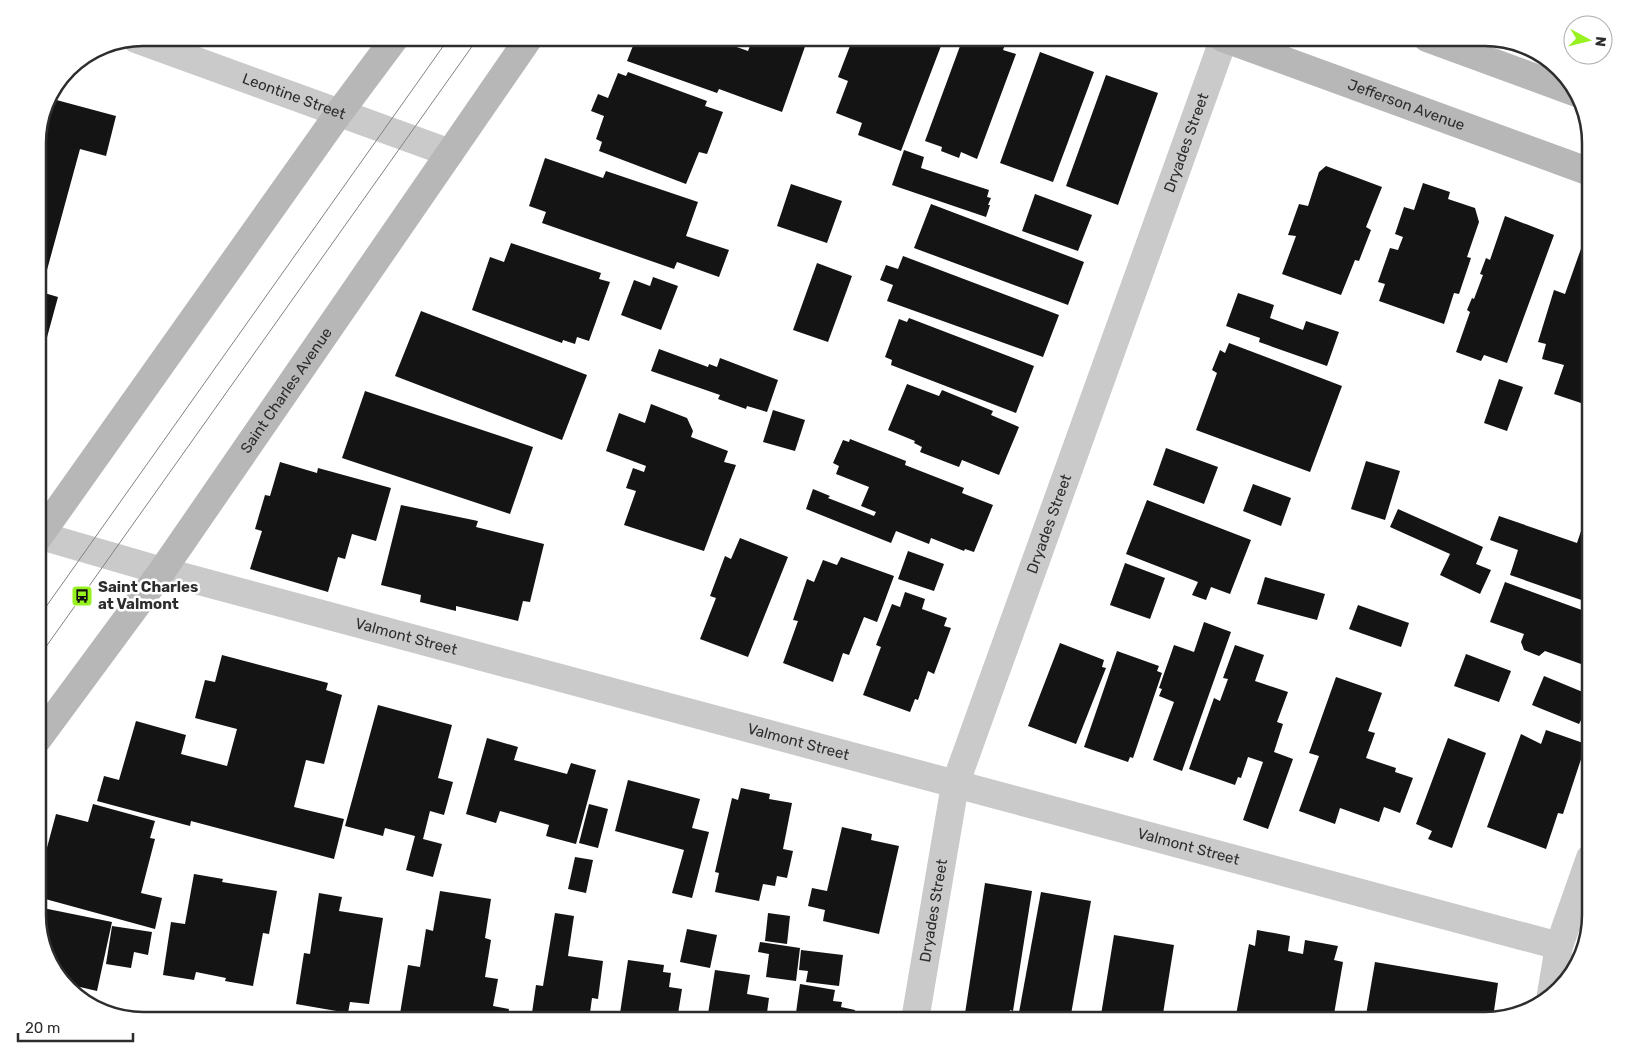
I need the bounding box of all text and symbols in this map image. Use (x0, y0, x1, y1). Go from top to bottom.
north arrow (1563, 15, 1613, 65)
text: N (1591, 35, 1609, 48)
street label: Leontine Street (240, 69, 348, 123)
street label: Jefferson Avenue (1345, 75, 1467, 134)
street label: Dryades Street (1160, 90, 1212, 195)
street label: Saint Charles Avenue (237, 324, 336, 457)
street label: Dryades Street (1023, 472, 1075, 576)
place label: Saint Charles at Valmont (98, 578, 198, 613)
bus stop icon: Saint Charles at Valmont (70, 584, 94, 608)
street label: Valmont Street (353, 614, 459, 659)
street label: Valmont Street (745, 720, 851, 764)
street label: Valmont Street (1136, 824, 1242, 869)
street label: Dryades Street (916, 857, 951, 964)
scale bar (18, 1010, 132, 1042)
text: 20 m (25, 1019, 60, 1037)

